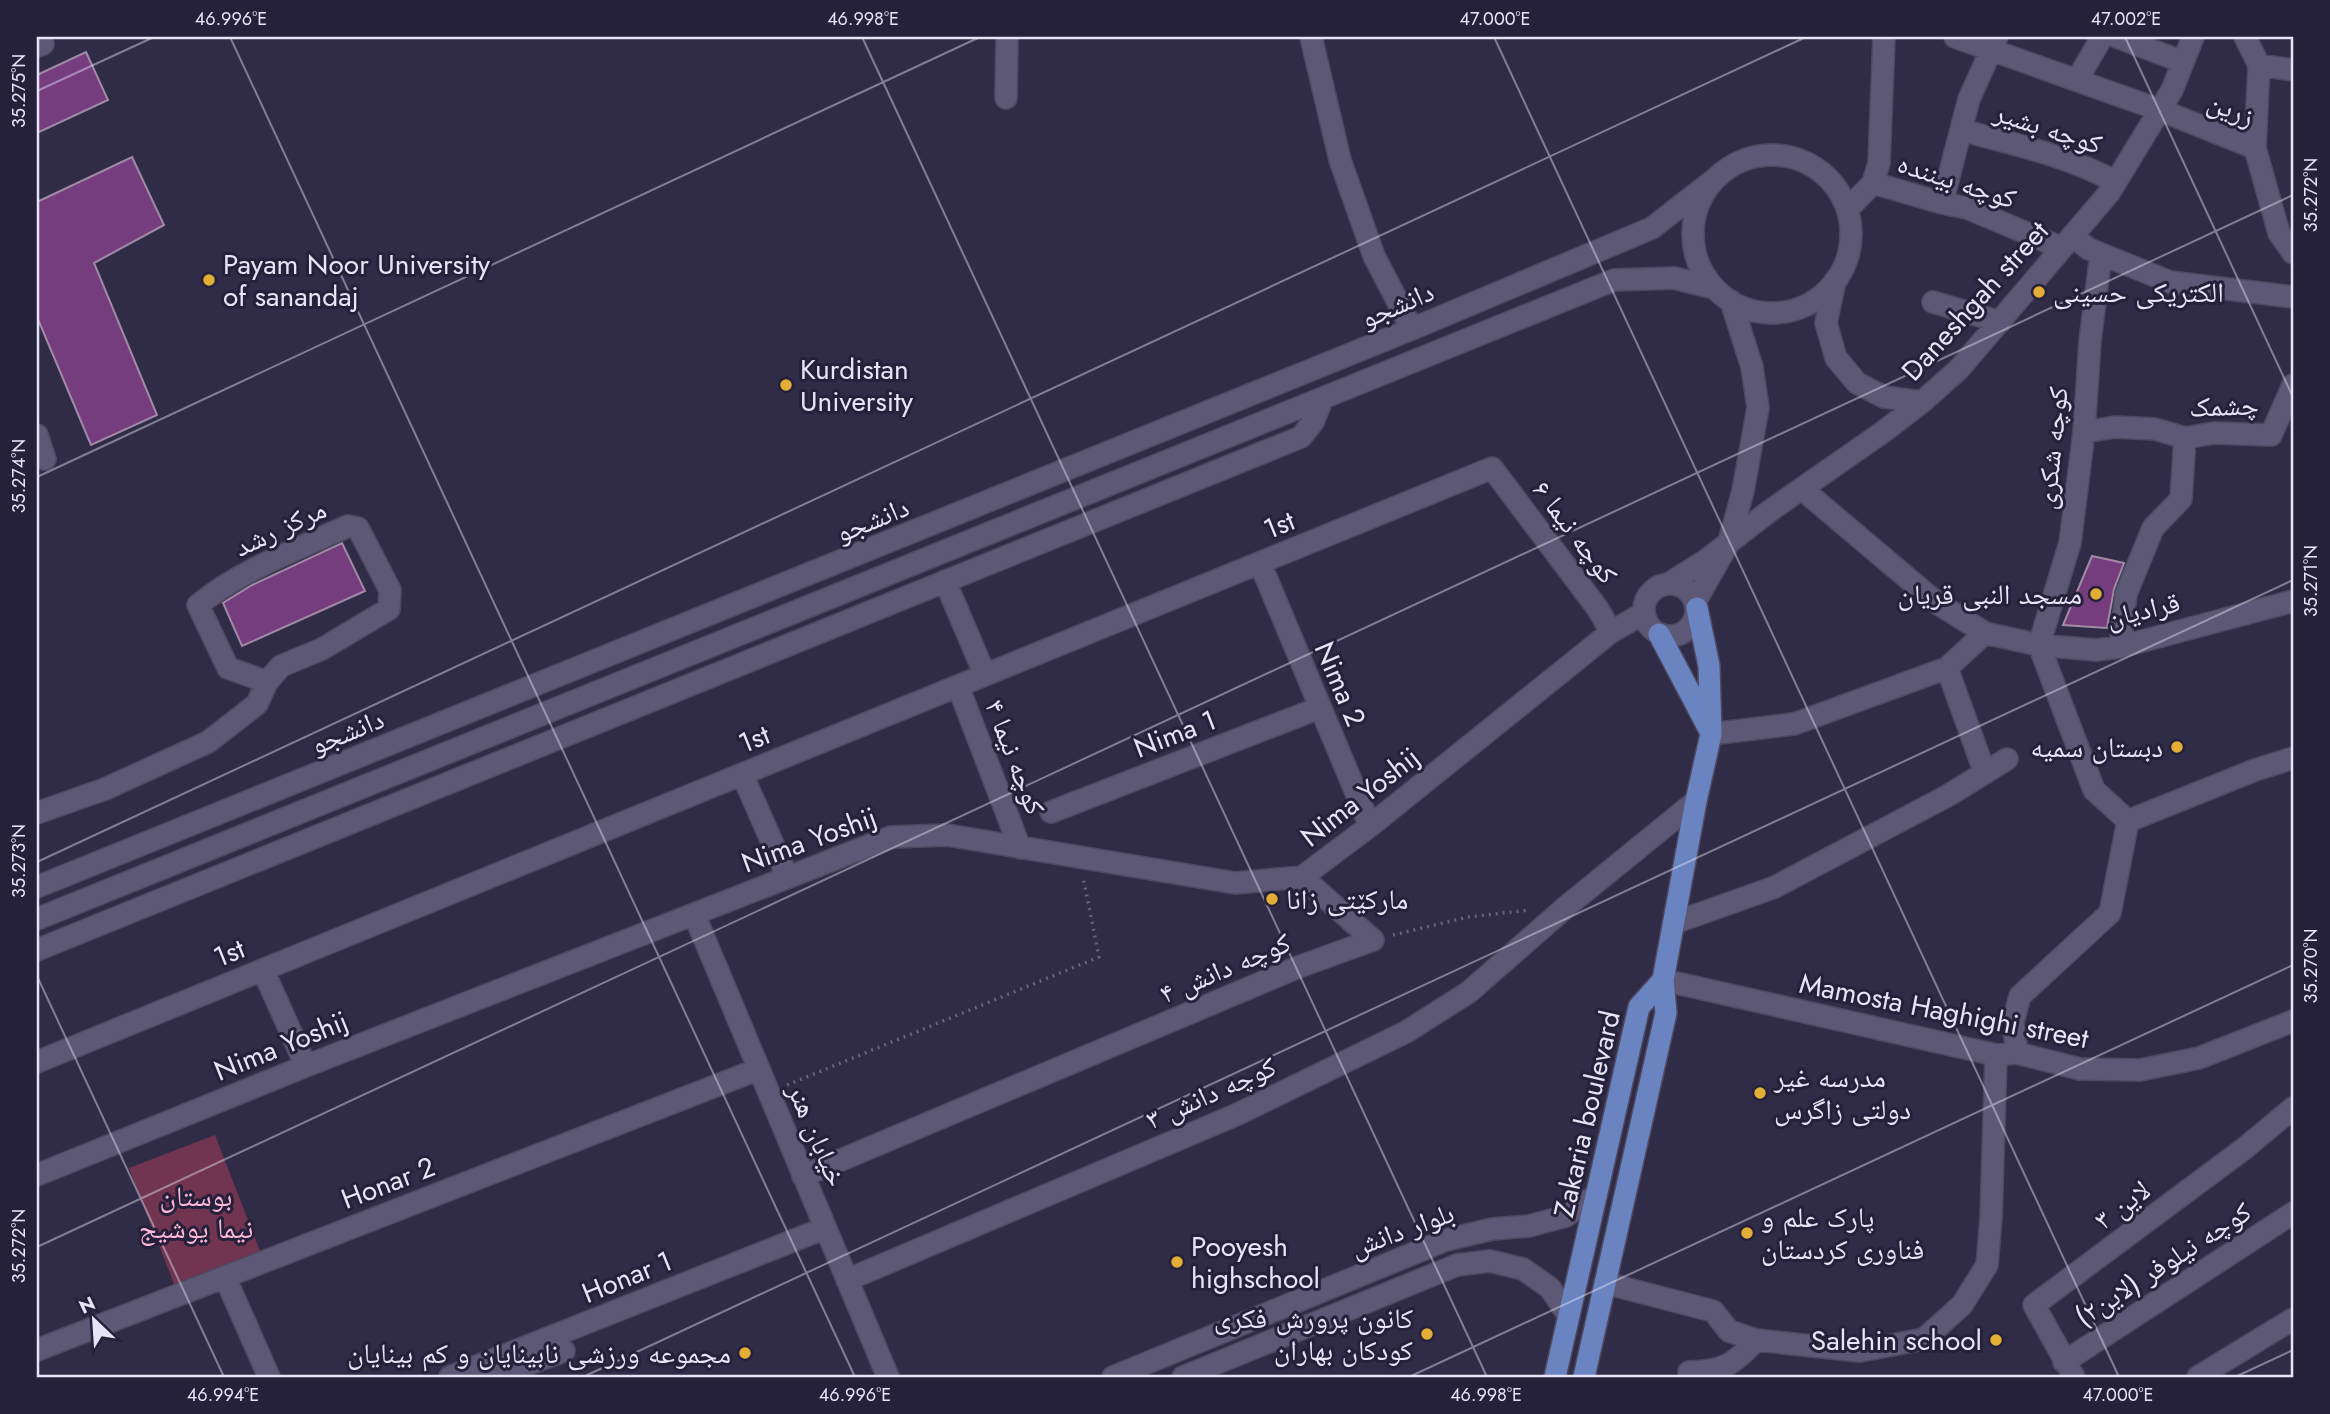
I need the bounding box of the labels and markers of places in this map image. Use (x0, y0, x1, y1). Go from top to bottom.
place label: Payam Noor University of sanandaj (223, 244, 491, 317)
marker: Payam Noor University of sanandaj (201, 272, 217, 288)
place label: الکتریکی حسینی (2053, 272, 2224, 313)
marker: الکتریکی حسینی (2031, 284, 2047, 300)
place label: Kurdistan University (800, 349, 914, 422)
marker: Kurdistan University (778, 377, 794, 393)
place label: مسجد النبی قریان (1898, 574, 2082, 615)
marker: مسجد النبی قریان (2088, 586, 2104, 602)
place label: دبستان سمیه (2030, 727, 2163, 768)
marker: دبستان سمیه (2169, 739, 2185, 755)
place label: مارکێتی زانا (1286, 879, 1408, 920)
marker: مارکێتی زانا (1264, 891, 1280, 907)
place label: مدرسه غیر دولتی زاگرس (1773, 1057, 1911, 1130)
marker: مدرسه غیر دولتی زاگرس (1752, 1085, 1768, 1101)
place label: پارک علم و فناوری کردستان (1761, 1197, 1924, 1270)
marker: پارک علم و فناوری کردستان (1739, 1225, 1755, 1241)
place label: Pooyesh highschool (1191, 1226, 1320, 1299)
marker: Pooyesh highschool (1169, 1254, 1185, 1270)
place label: کانون پرورش فکری کودکان بهاران (1214, 1298, 1413, 1371)
place label: Salehin school (1811, 1320, 1982, 1361)
marker: کانون پرورش فکری کودکان بهاران (1419, 1326, 1435, 1342)
marker: Salehin school (1988, 1332, 2004, 1348)
place label: مجموعه ورزشی نابینایان و کم بینایان (347, 1333, 731, 1374)
marker: مجموعه ورزشی نابینایان و کم بینایان (737, 1345, 753, 1361)

